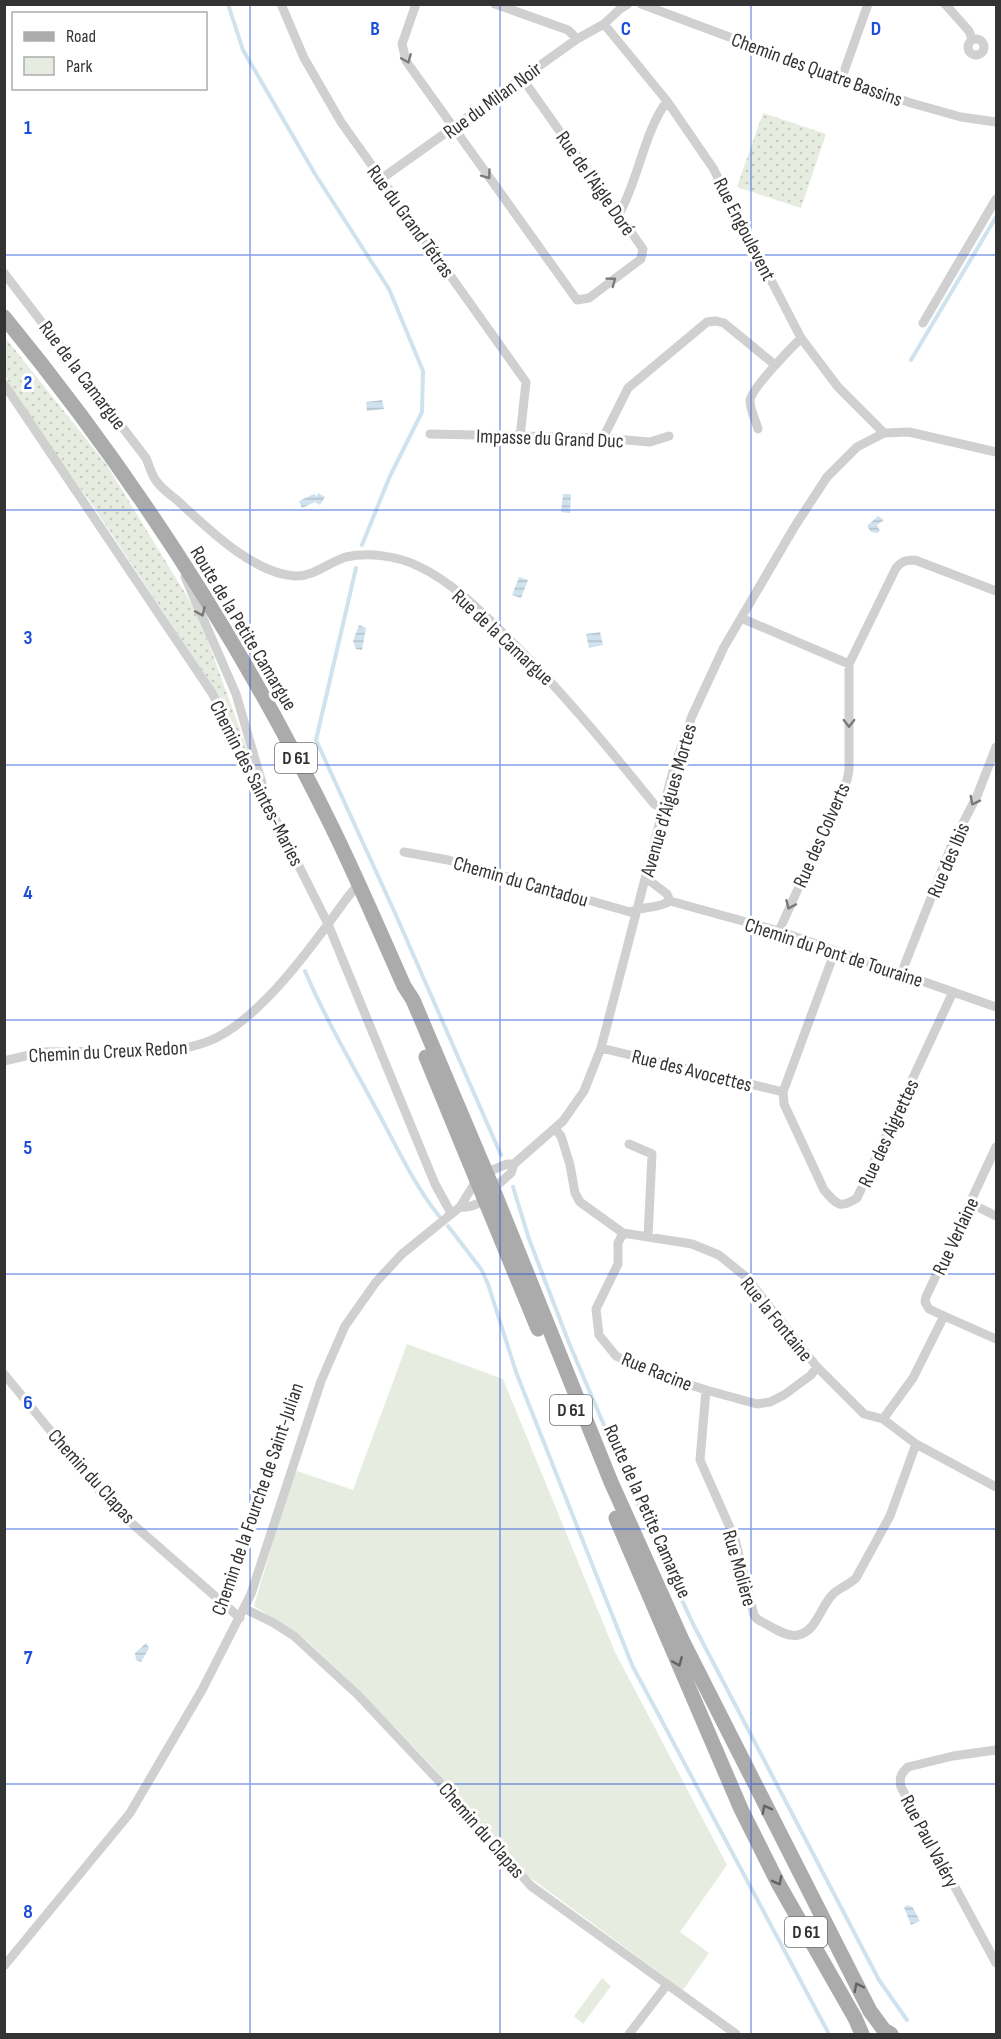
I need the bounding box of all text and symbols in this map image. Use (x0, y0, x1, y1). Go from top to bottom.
legend (12, 12, 207, 90)
text: B (370, 17, 380, 41)
text: C (621, 17, 631, 41)
text: D (871, 17, 881, 41)
text: Road (66, 26, 96, 47)
street label: Chemin des Quatre Bassins (728, 28, 905, 112)
one-way arrow (400, 53, 412, 64)
text: Park (66, 56, 92, 77)
street label: Rue du Milan Noir (439, 57, 547, 144)
text: 1 (24, 116, 32, 140)
street label: Rue de l'Aigle Doré (550, 127, 640, 240)
street label: Rue du Grand Tétras (361, 161, 459, 282)
one-way arrow (479, 169, 490, 180)
street label: Rue Engoulevent (708, 174, 780, 285)
one-way arrow (606, 277, 617, 288)
street label: Rue de la Camargue (33, 316, 131, 435)
text: 2 (24, 371, 32, 395)
street label: Impasse du Grand Duc (476, 424, 624, 454)
street label: Route de la Petite Camargue (185, 542, 302, 715)
street label: Rue de la Camargue (447, 585, 558, 691)
one-way arrow (194, 606, 206, 617)
text: 3 (24, 626, 33, 650)
street label: Chemin des Saintes-Maries (204, 697, 308, 870)
one-way arrow (843, 718, 855, 727)
street label: Avenue d'Aigues Mortes (635, 721, 702, 880)
road number: D 61 (275, 743, 317, 773)
street label: Rue des Colverts (788, 779, 856, 891)
one-way arrow (970, 794, 982, 805)
street label: Rue des Ibis (922, 819, 975, 901)
street label: Chemin du Cantadou (451, 851, 591, 913)
text: 4 (23, 881, 33, 905)
one-way arrow (785, 899, 797, 910)
street label: Chemin du Pont de Touraine (742, 913, 926, 993)
street label: Chemin du Creux Redon (28, 1036, 188, 1068)
street label: Rue des Avocettes (629, 1044, 754, 1097)
street label: Rue des Aigrettes (853, 1076, 924, 1191)
text: 5 (24, 1136, 33, 1160)
street label: Rue Verlaine (928, 1194, 984, 1279)
street label: Rue la Fontaine (735, 1273, 818, 1367)
street label: Rue Racine (618, 1347, 695, 1397)
street label: Chemin de la Fourche de Saint-Julian (207, 1380, 309, 1619)
text: 6 (23, 1391, 33, 1415)
road number: D 61 (550, 1395, 592, 1425)
street label: Route de la Petite Camargue (598, 1421, 696, 1602)
street label: Chemin du Clapas (43, 1425, 140, 1529)
street label: Rue Molière (717, 1527, 761, 1609)
text: 7 (24, 1646, 33, 1670)
one-way arrow (671, 1656, 683, 1667)
street label: Chemin du Clapas (433, 1778, 529, 1883)
street label: Rue Paul Valéry (895, 1791, 964, 1892)
one-way arrow (762, 1804, 774, 1815)
one-way arrow (771, 1875, 782, 1886)
text: 8 (23, 1900, 33, 1924)
road number: D 61 (785, 1917, 827, 1947)
one-way arrow (854, 1983, 865, 1994)

